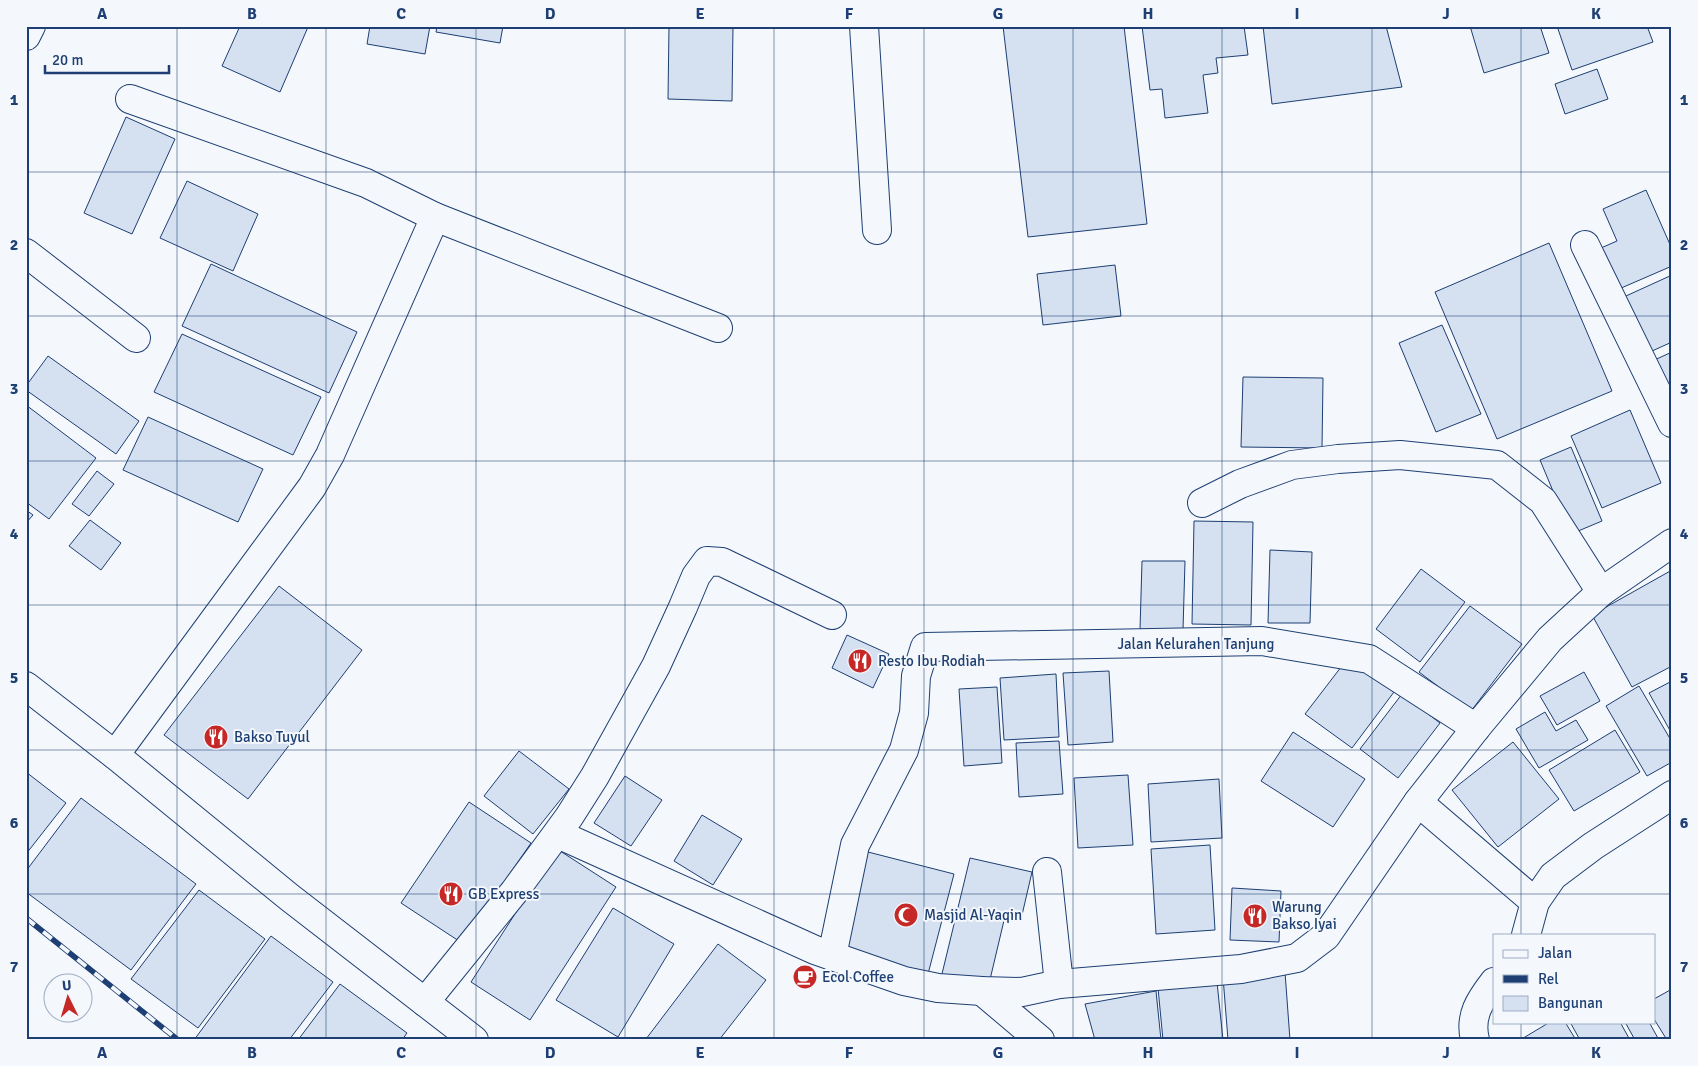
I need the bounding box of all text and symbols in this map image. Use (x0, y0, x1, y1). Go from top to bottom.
text: A (97, 4, 108, 24)
text: B (247, 4, 257, 24)
text: C (396, 4, 406, 24)
text: D (545, 4, 556, 24)
text: E (695, 4, 705, 24)
text: F (845, 4, 854, 24)
text: G (993, 4, 1003, 24)
text: H (1143, 4, 1153, 24)
text: I (1294, 4, 1300, 24)
text: J (1442, 4, 1450, 24)
text: K (1591, 4, 1601, 24)
scale bar (45, 42, 169, 74)
text: 20 m (52, 51, 83, 69)
text: 1 (10, 90, 19, 110)
text: 1 (1680, 90, 1689, 110)
text: 2 (10, 235, 18, 255)
text: 2 (1680, 235, 1688, 255)
text: 3 (10, 379, 18, 399)
text: 3 (1680, 379, 1688, 399)
text: 4 (10, 524, 19, 544)
text: 4 (1680, 524, 1689, 544)
street label: Jalan Kelurahen Tanjung (1118, 635, 1274, 653)
restaurant icon: Resto Ibu Rodiah (847, 648, 873, 674)
place label: Resto Ibu Rodiah (878, 652, 985, 670)
text: 5 (10, 668, 18, 688)
text: 5 (1680, 668, 1688, 688)
restaurant icon: Bakso Tuyul (203, 724, 229, 750)
place label: Bakso Tuyul (234, 728, 310, 746)
text: 6 (10, 813, 19, 833)
text: 6 (1680, 813, 1689, 833)
restaurant icon: GB Express (438, 881, 464, 907)
place label: GB Express (468, 885, 540, 903)
place label: Warung Bakso Iyai (1272, 898, 1337, 933)
mosque icon: Masjid Al-Yaqin (893, 902, 919, 928)
restaurant icon: Warung Bakso Iyai (1242, 903, 1268, 929)
place label: Masjid Al-Yaqin (924, 906, 1022, 924)
legend (1493, 934, 1656, 1024)
text: Jalan (1538, 944, 1572, 962)
text: 7 (10, 957, 19, 977)
text: 7 (1680, 957, 1689, 977)
cafe icon: Ecol Coffee (792, 964, 818, 990)
place label: Ecol Coffee (822, 968, 894, 986)
text: Rel (1538, 970, 1559, 988)
north arrow (42, 974, 92, 1024)
text: U (61, 977, 72, 994)
text: Bangunan (1538, 994, 1603, 1012)
text: A (97, 1043, 108, 1063)
text: B (247, 1043, 257, 1063)
text: C (396, 1043, 406, 1063)
text: D (545, 1043, 556, 1063)
text: E (695, 1043, 705, 1063)
text: F (845, 1043, 854, 1063)
text: G (993, 1043, 1003, 1063)
text: H (1143, 1043, 1153, 1063)
text: I (1294, 1043, 1300, 1063)
text: J (1442, 1043, 1450, 1063)
text: K (1591, 1043, 1601, 1063)

